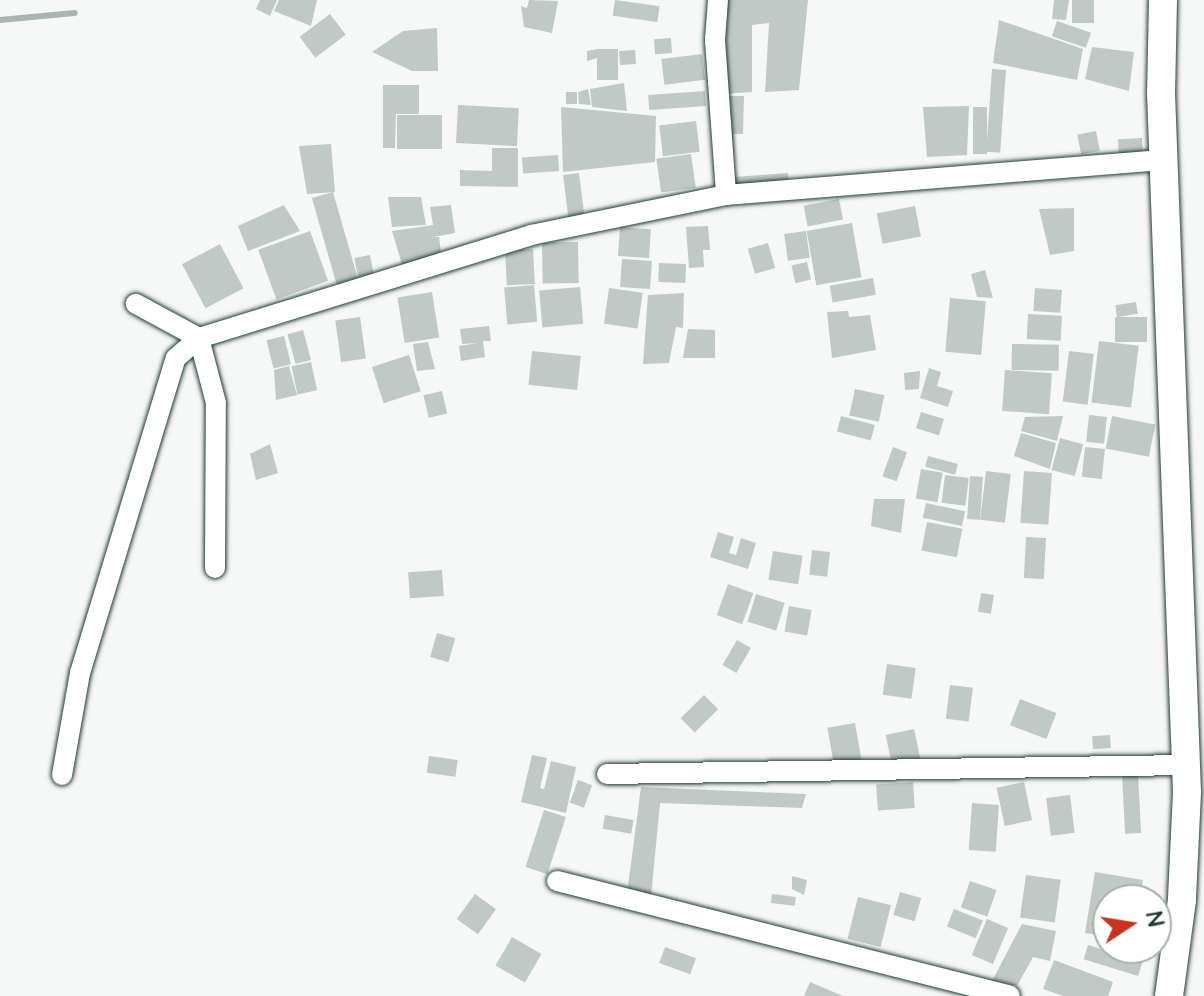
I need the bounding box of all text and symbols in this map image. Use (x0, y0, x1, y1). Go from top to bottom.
north arrow (1092, 884, 1172, 964)
text: N (1137, 909, 1171, 929)

